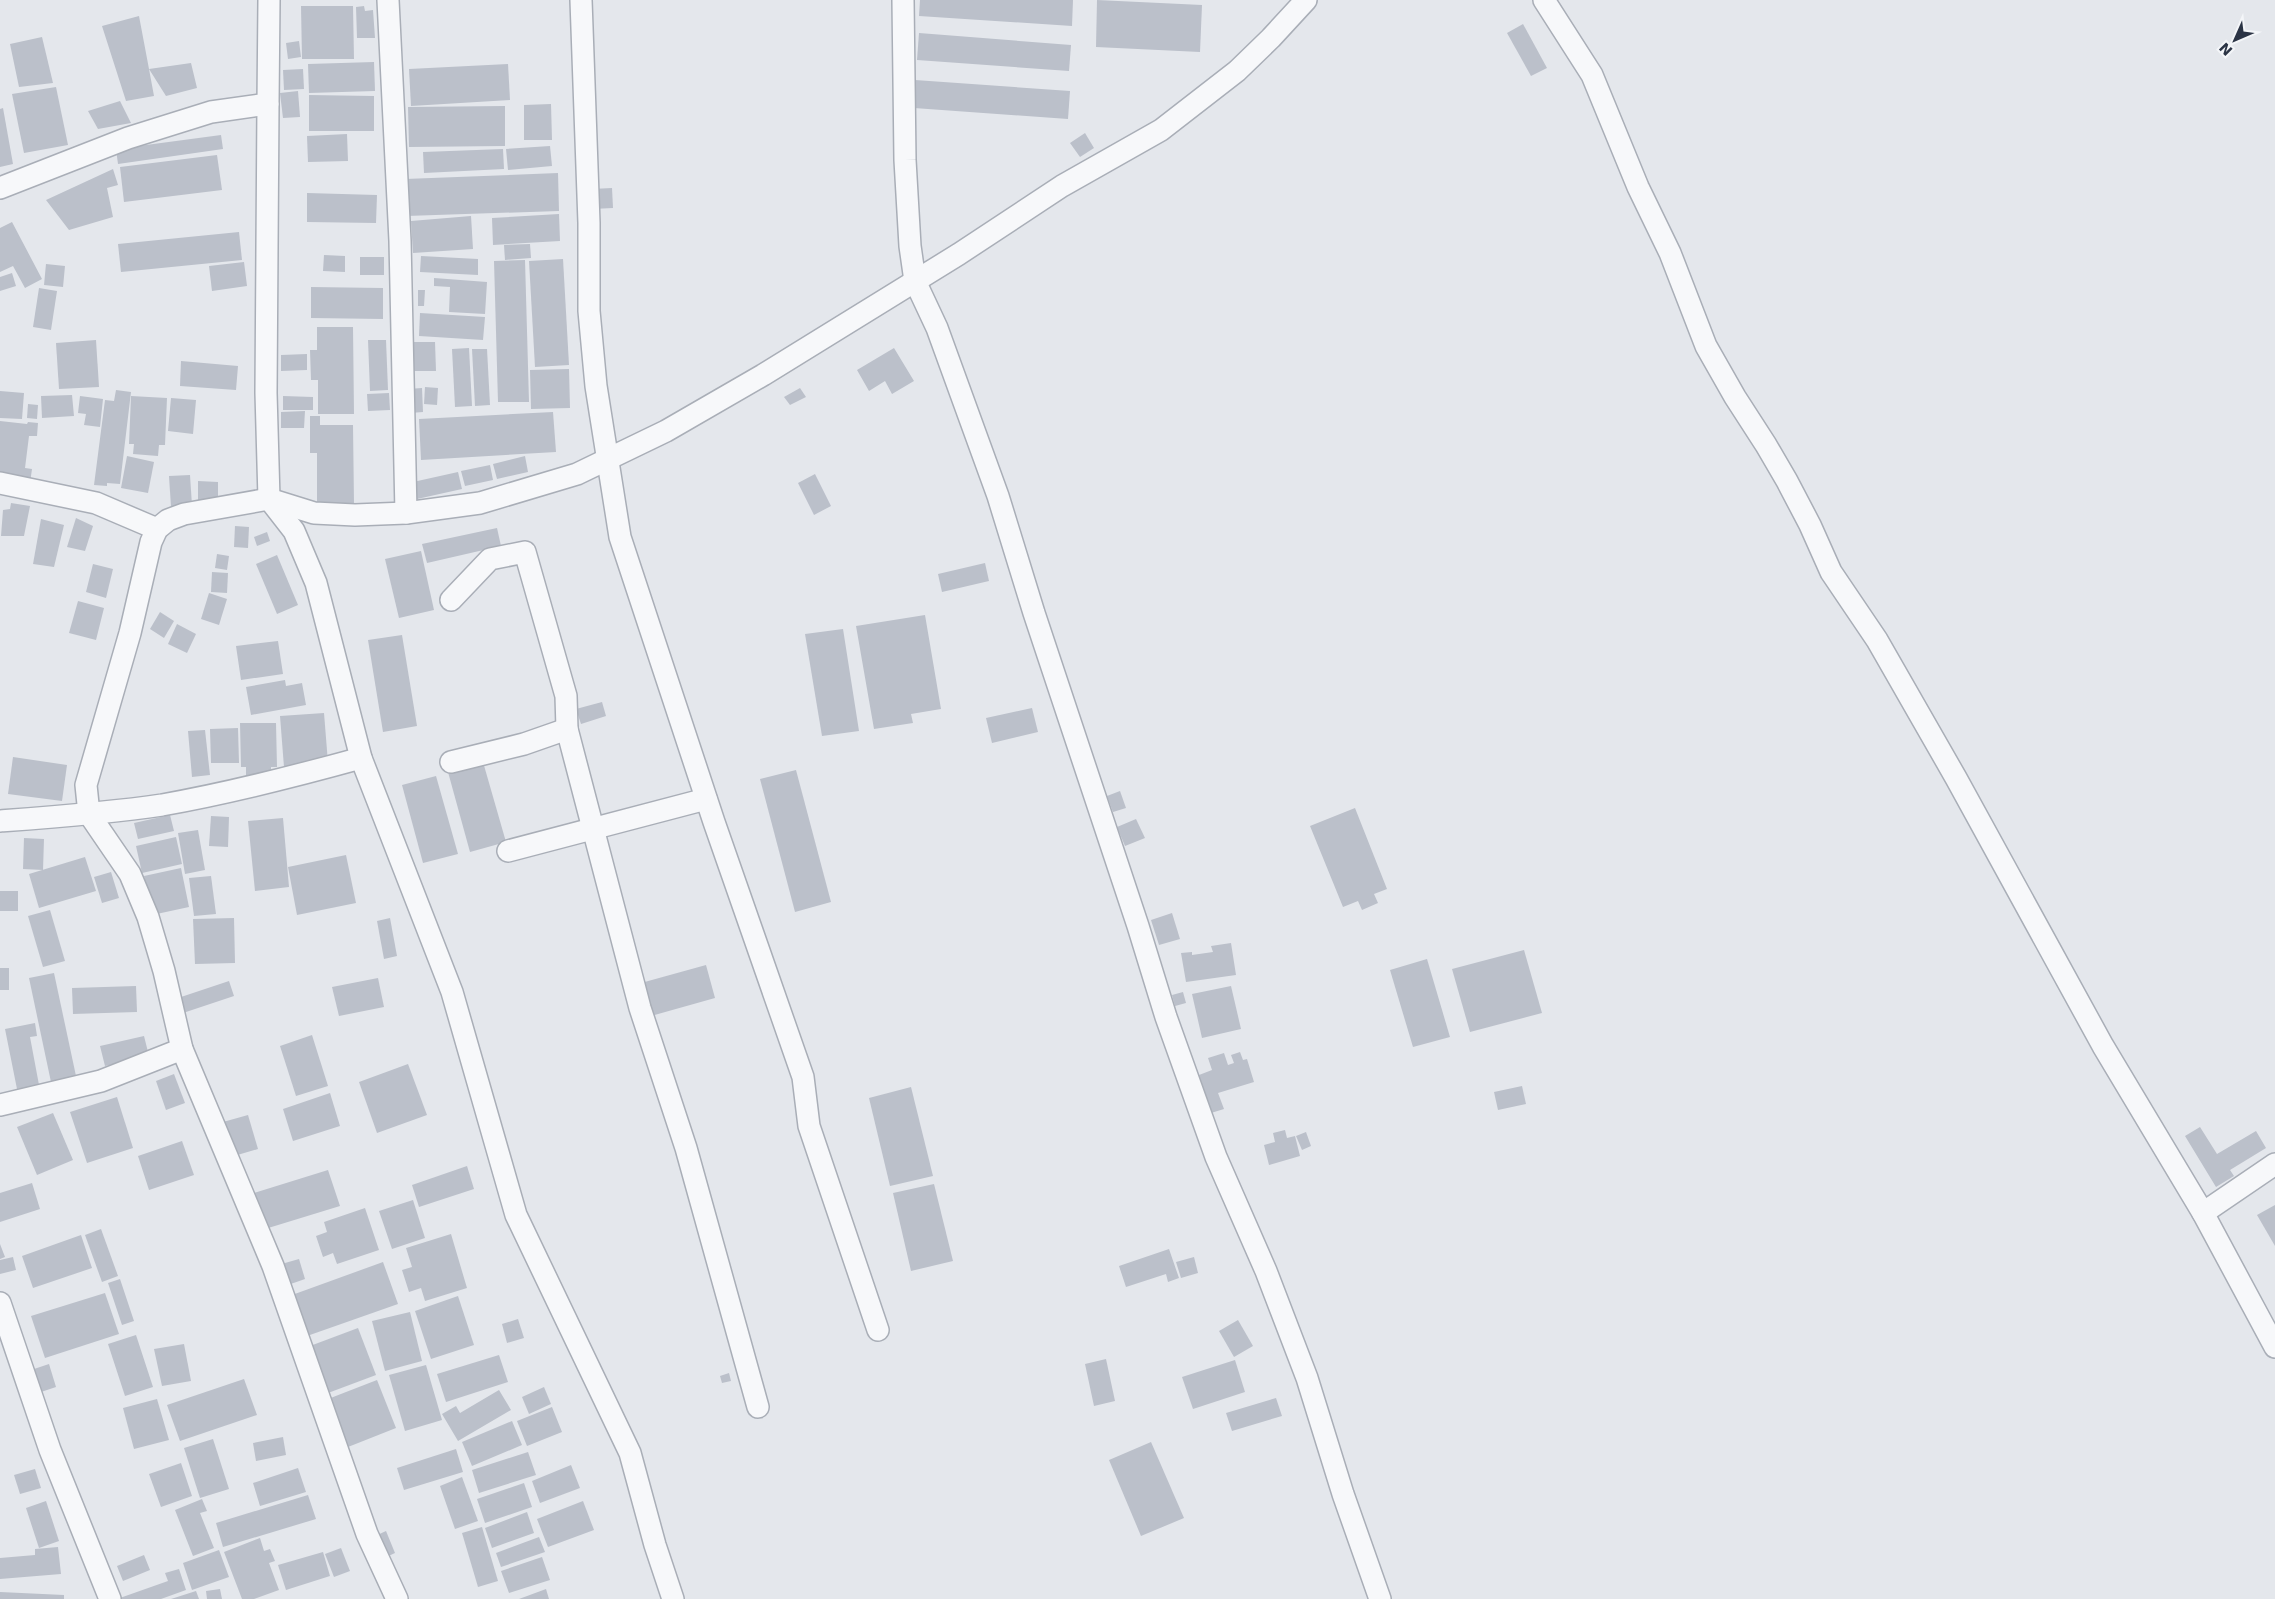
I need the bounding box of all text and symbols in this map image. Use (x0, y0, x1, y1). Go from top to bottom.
north arrow (2210, 15, 2260, 65)
text: N (2216, 39, 2236, 59)

